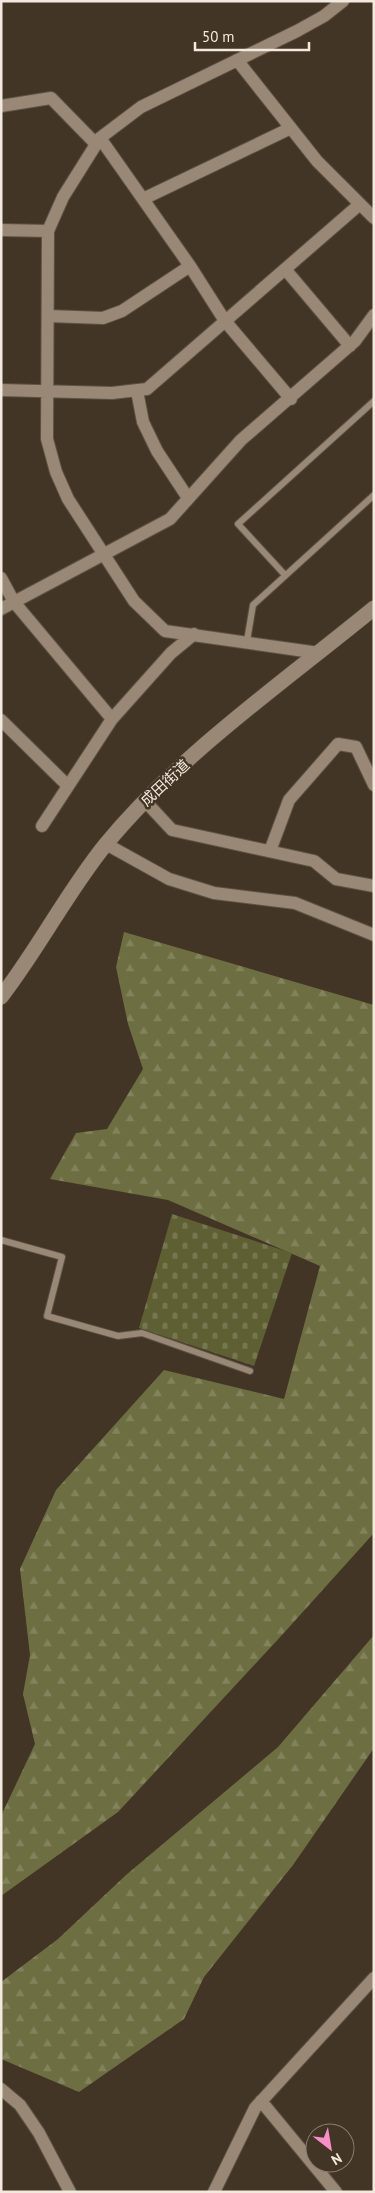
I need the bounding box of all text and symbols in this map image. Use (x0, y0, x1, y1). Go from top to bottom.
scale bar (195, 20, 309, 52)
text: 50 m (202, 27, 235, 46)
street label: 成田街道 (136, 755, 193, 810)
north arrow (305, 2123, 355, 2173)
text: N (328, 2149, 345, 2169)

